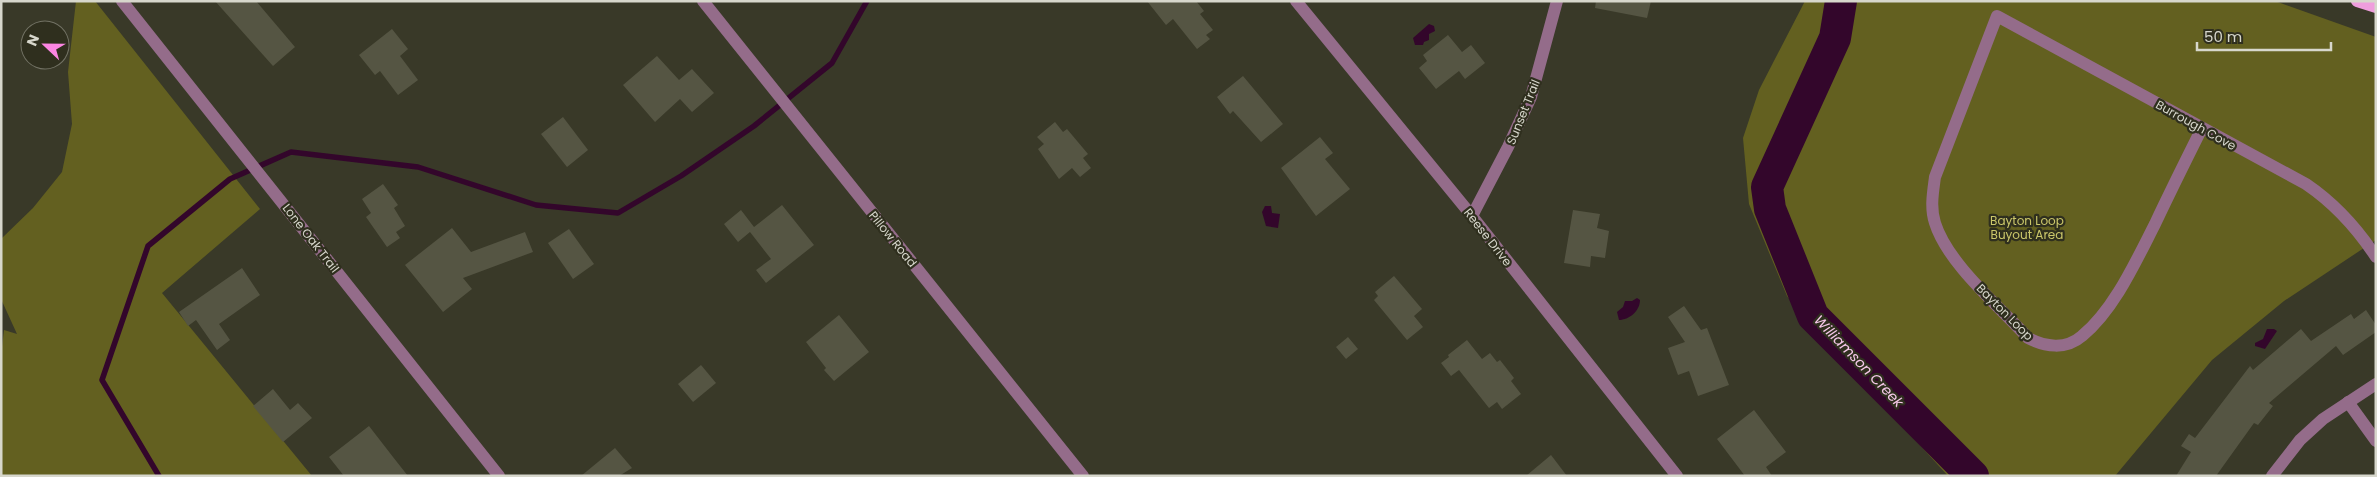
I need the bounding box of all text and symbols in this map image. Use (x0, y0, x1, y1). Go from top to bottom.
north arrow (20, 20, 70, 70)
scale bar (2197, 20, 2331, 52)
text: 50 m (2204, 26, 2242, 47)
text: N (22, 32, 44, 49)
street label: Sunset Trail (1502, 77, 1544, 147)
street label: Burrough Cove (2153, 96, 2239, 154)
street label: Lone Oak Trail (279, 200, 343, 276)
street label: Reese Drive (1460, 205, 1516, 269)
street label: Pillow Road (865, 207, 921, 271)
park label: Bayton Loop Buyout Area (1990, 212, 2064, 243)
street label: Bayton Loop (1973, 280, 2037, 344)
water label: Williamson Creek (1810, 310, 1909, 412)

